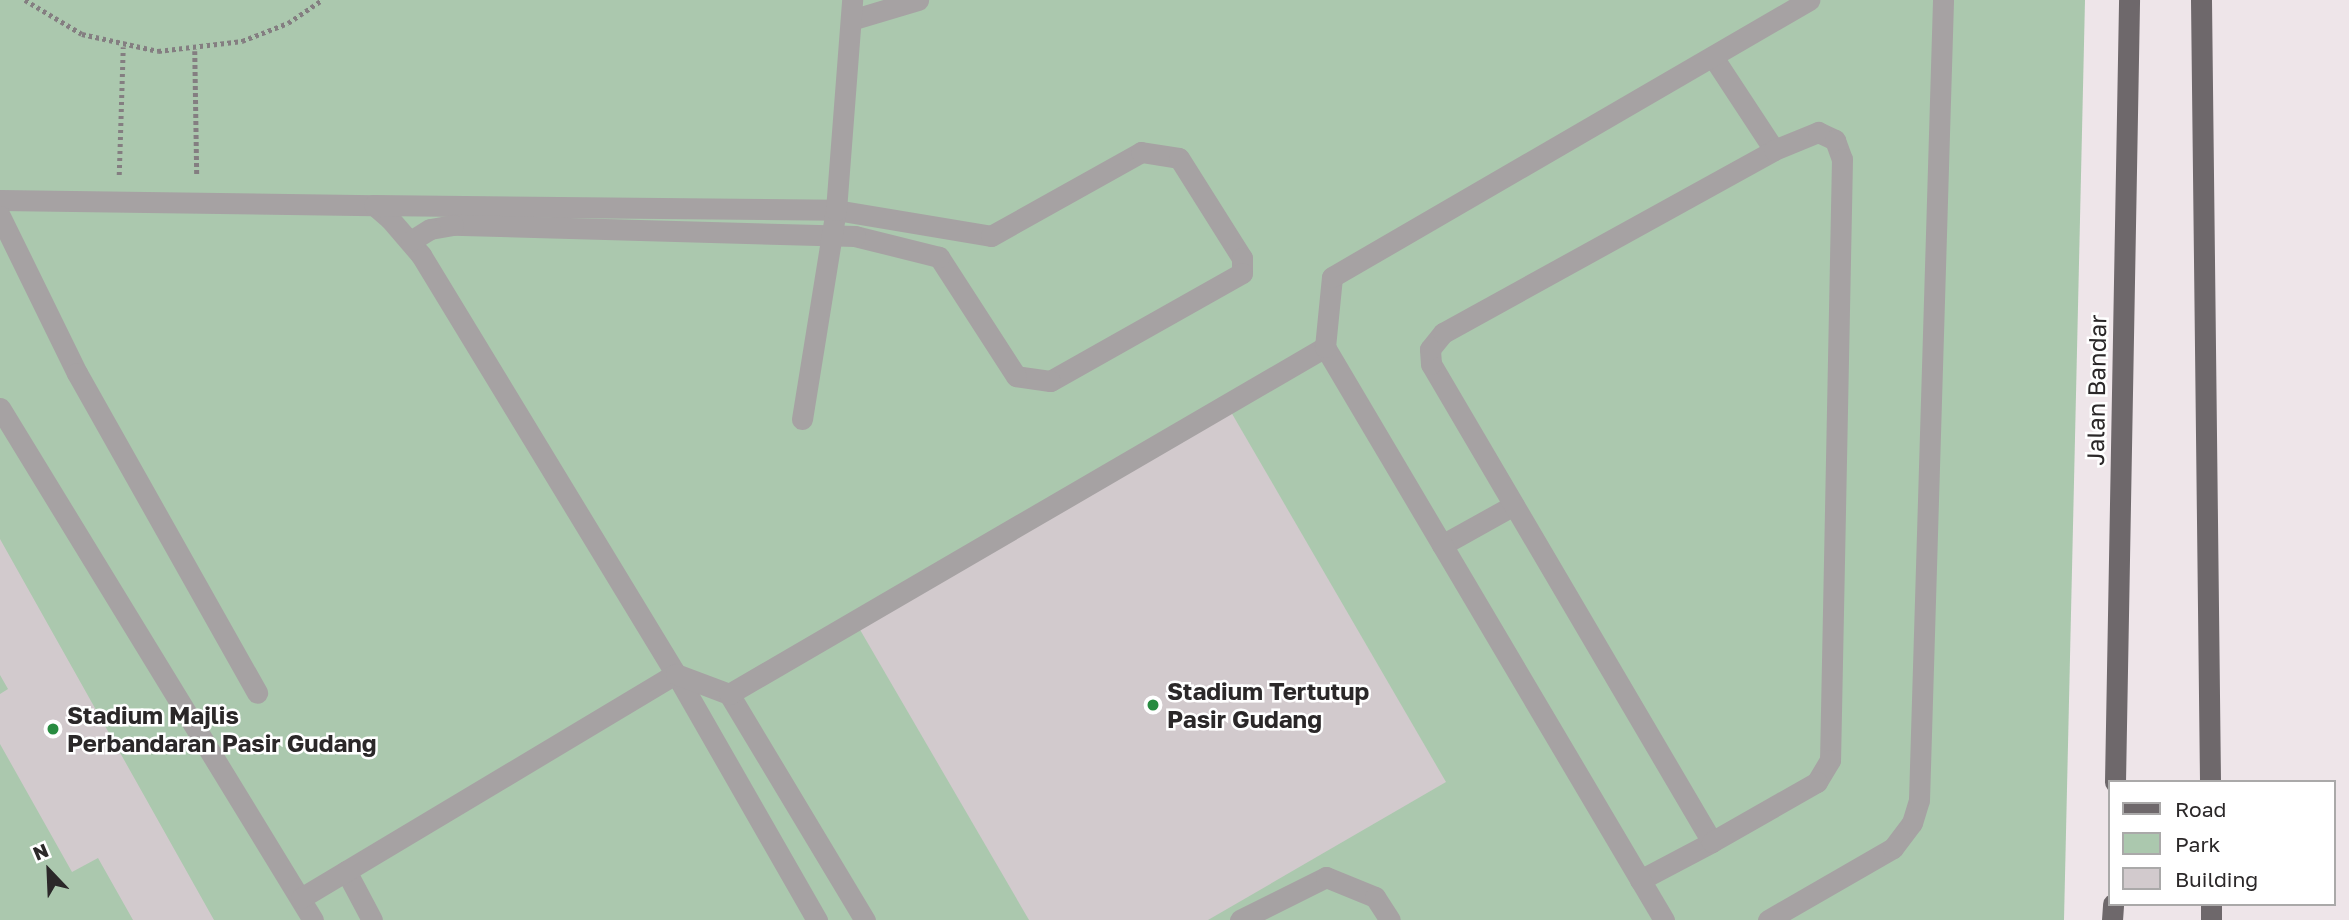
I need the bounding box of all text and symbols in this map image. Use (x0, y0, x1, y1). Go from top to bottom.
street label: Jalan Bandar (2080, 314, 2112, 466)
place label: Stadium Tertutup Pasir Gudang (1167, 677, 1369, 733)
marker: Stadium Tertutup Pasir Gudang (1145, 697, 1161, 713)
place label: Stadium Majlis Perbandaran Pasir Gudang (67, 701, 377, 757)
marker: Stadium Majlis Perbandaran Pasir Gudang (45, 721, 61, 737)
legend (2108, 780, 2335, 906)
text: Road (2175, 796, 2226, 822)
text: Park (2175, 831, 2220, 857)
north arrow (14, 836, 84, 906)
text: N (29, 838, 52, 865)
text: Building (2175, 866, 2258, 892)

